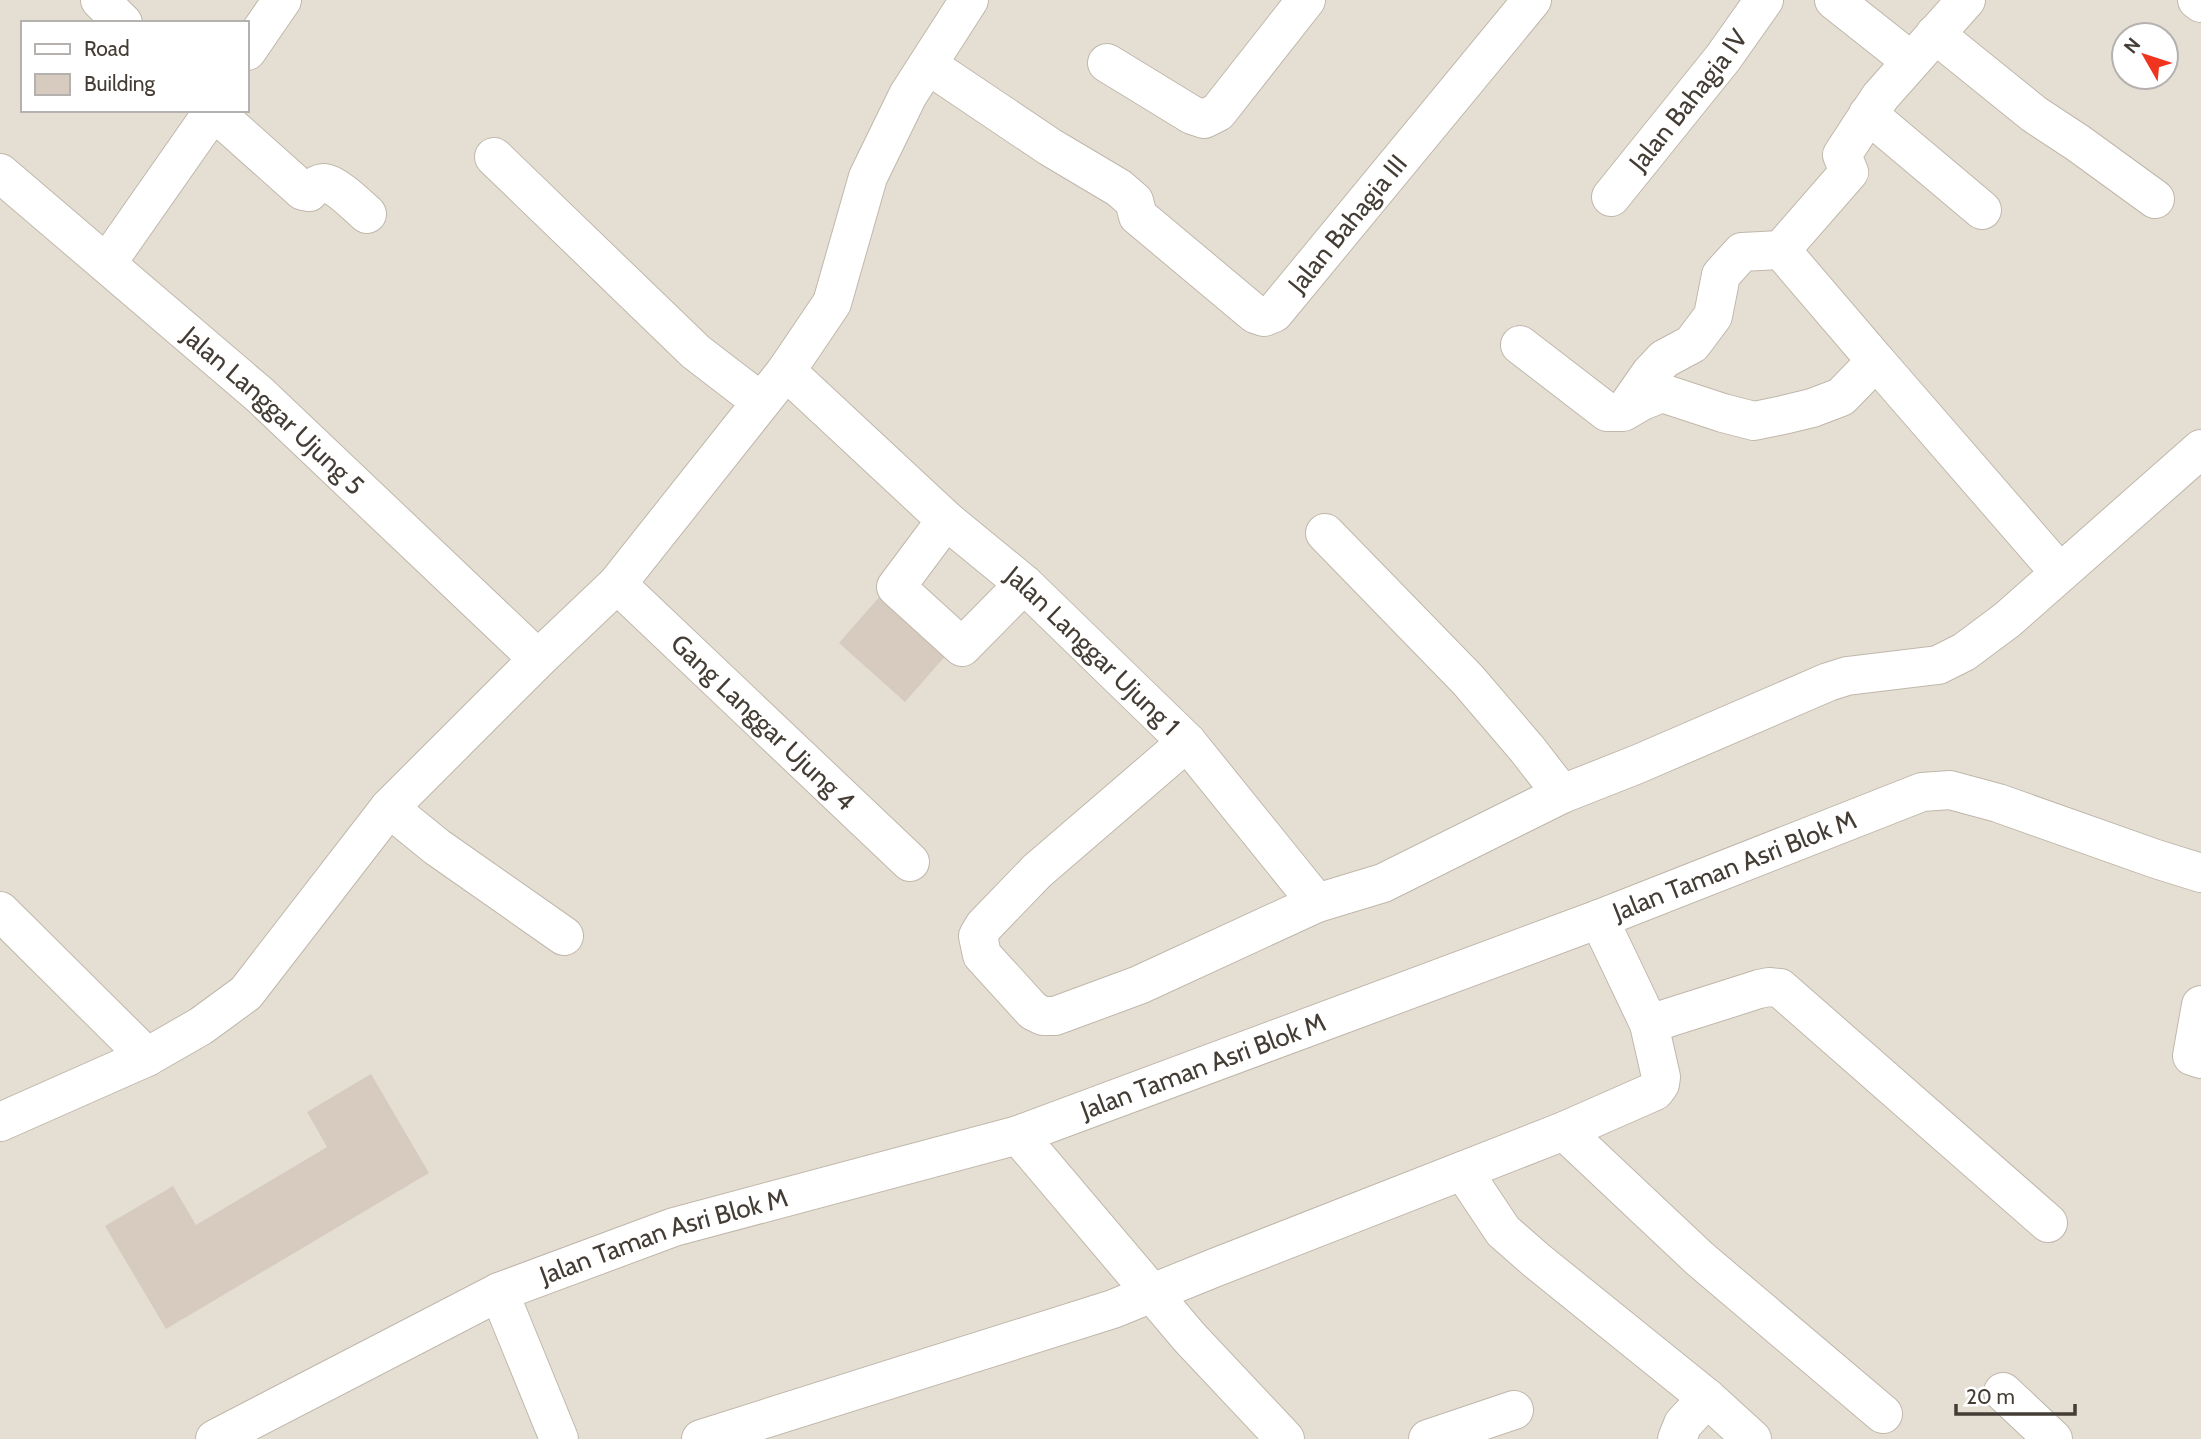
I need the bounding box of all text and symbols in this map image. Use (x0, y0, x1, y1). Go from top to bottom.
legend (21, 21, 248, 112)
north arrow (2110, 21, 2180, 91)
street label: Jalan Bahagia IV (1622, 23, 1754, 178)
text: N (2119, 33, 2145, 58)
text: Road (84, 36, 130, 61)
text: Building (84, 71, 156, 96)
street label: Jalan Bahagia III (1281, 148, 1414, 300)
street label: Jalan Langgar Ujung 5 (175, 319, 371, 502)
street label: Jalan Langgar Ujung 1 (998, 559, 1186, 742)
street label: Gang Langgar Ujung 4 (664, 627, 862, 817)
street label: Jalan Taman Asri Blok M (1607, 803, 1861, 928)
street label: Jalan Taman Asri Blok M (1075, 1006, 1330, 1127)
street label: Jalan Taman Asri Blok M (534, 1181, 791, 1292)
scale bar (1956, 1372, 2075, 1416)
text: 20 m (1966, 1384, 2015, 1409)

